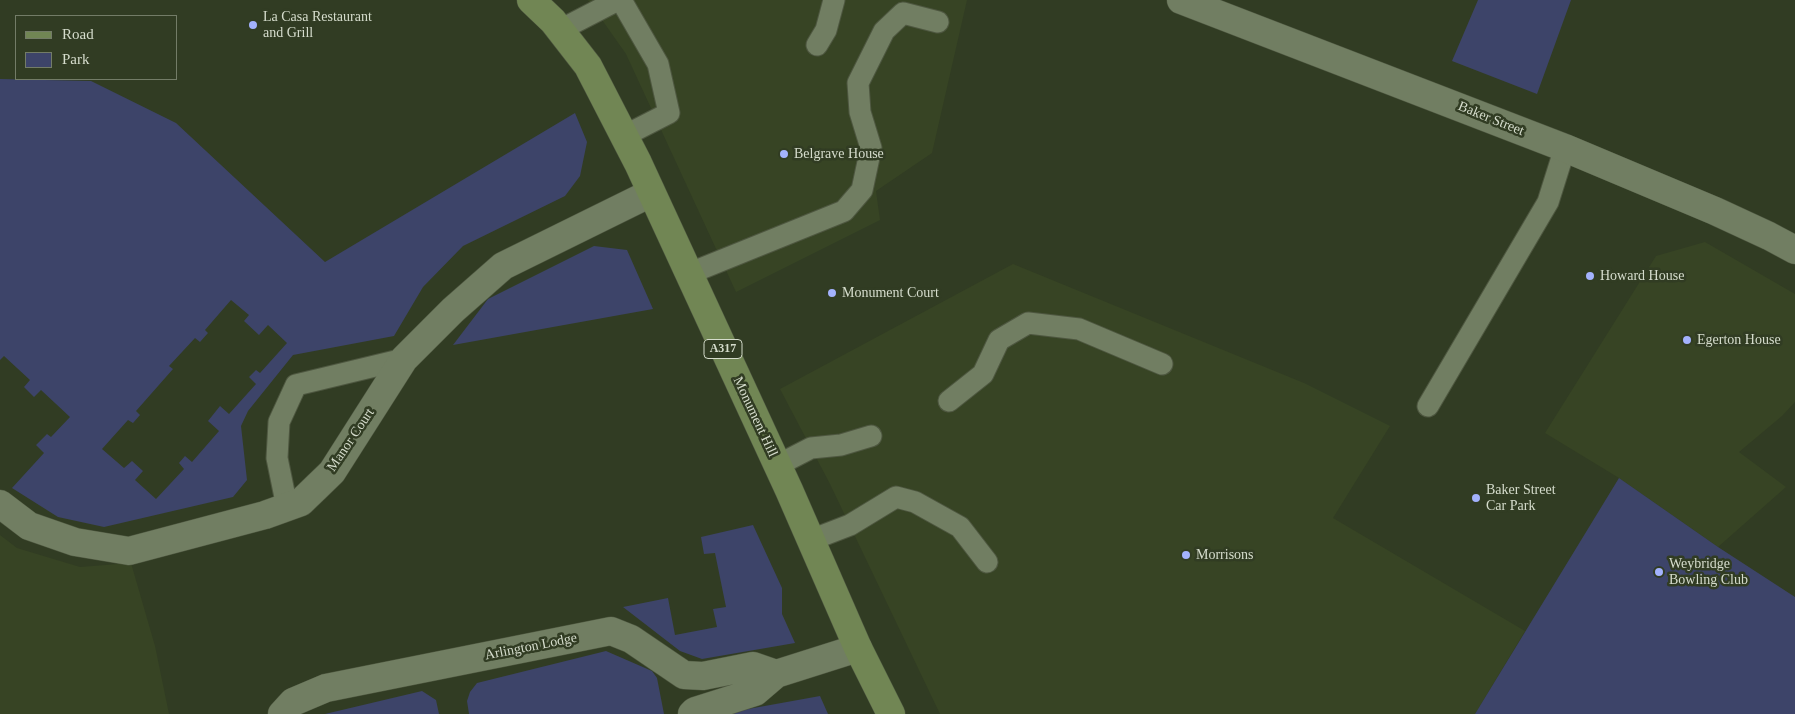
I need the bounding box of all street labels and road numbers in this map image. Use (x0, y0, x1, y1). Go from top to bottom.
street label: Baker Street (1456, 98, 1526, 140)
road number: A317 (704, 339, 742, 358)
street label: Monument Hill (729, 374, 781, 460)
street label: Manor Court (324, 405, 378, 475)
street label: Arlington Lodge (483, 630, 579, 664)

